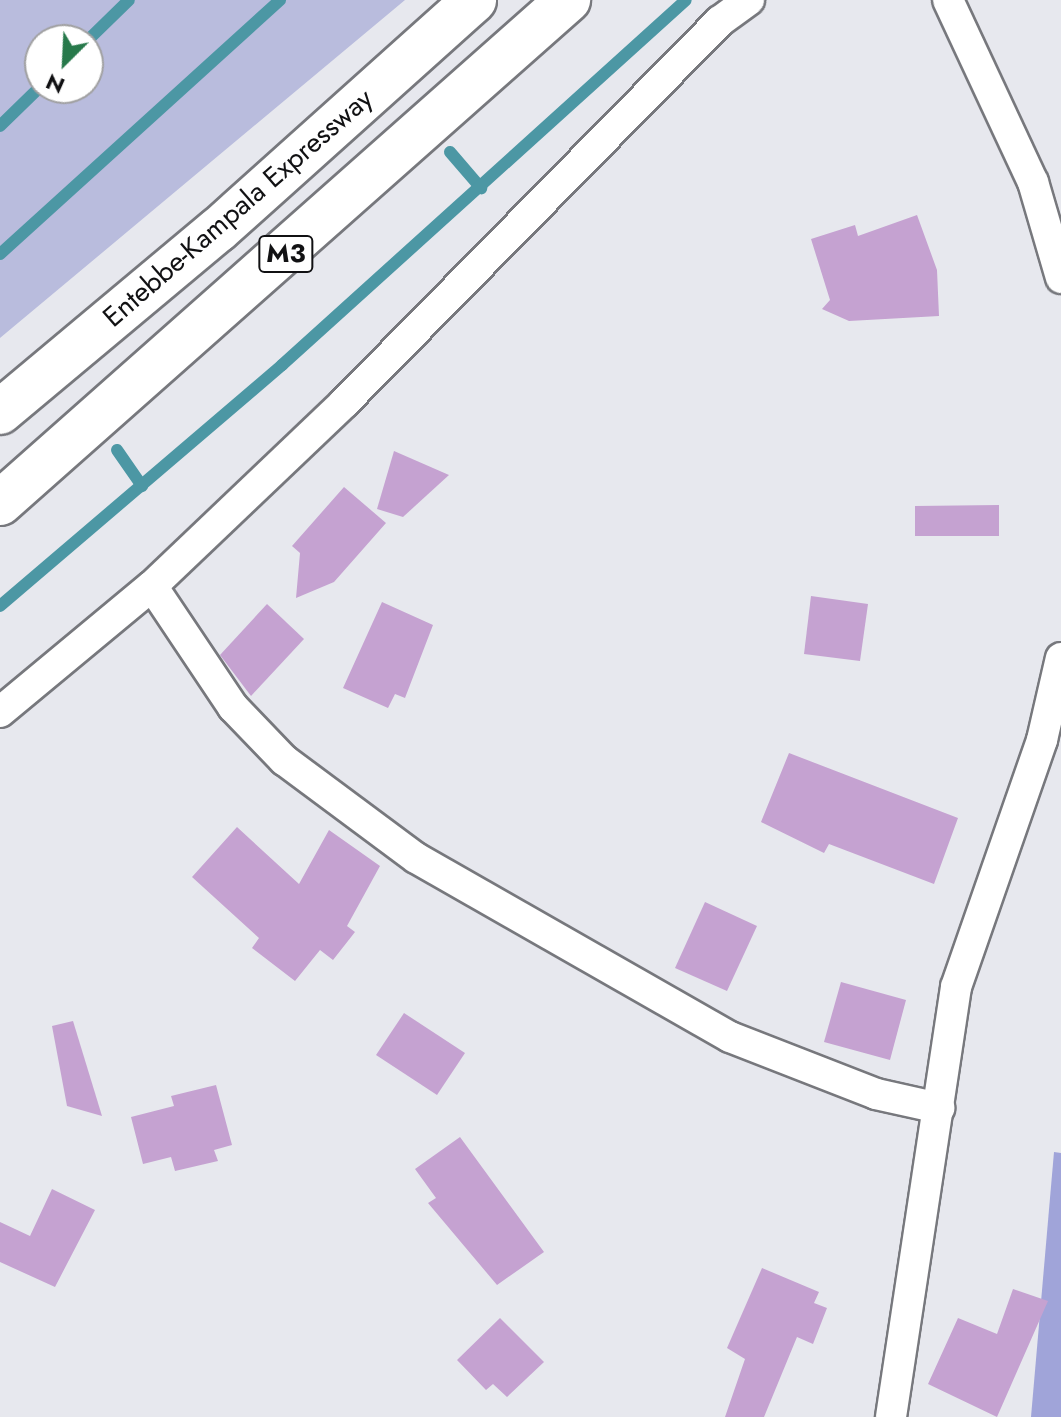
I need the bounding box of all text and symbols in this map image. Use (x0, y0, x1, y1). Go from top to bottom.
north arrow (24, 24, 104, 104)
text: N (41, 66, 70, 102)
street label: Entebbe-Kampala Expressway (96, 82, 380, 334)
road number: M3 (258, 232, 314, 276)

